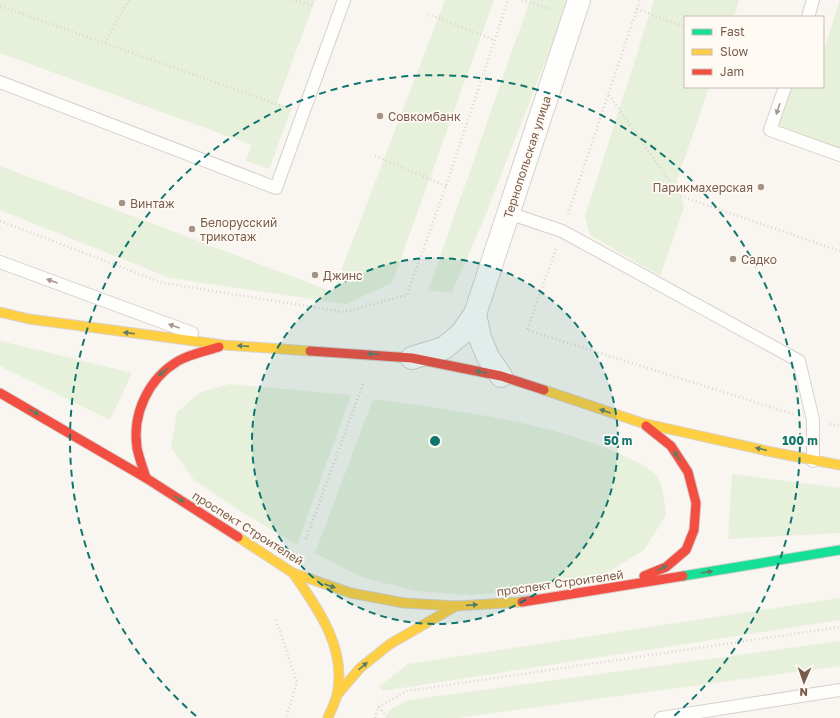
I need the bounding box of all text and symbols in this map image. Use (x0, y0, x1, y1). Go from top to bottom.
legend (684, 16, 824, 88)
text: Fast (720, 24, 745, 39)
text: Slow (720, 44, 748, 59)
text: Jam (720, 64, 744, 79)
street label: Тернопольская улица (500, 94, 554, 220)
one-way arrow (774, 103, 780, 115)
place label: Совкомбанк (388, 109, 461, 124)
marker: Совкомбанк (375, 111, 385, 121)
place label: Парикмахерская (653, 180, 753, 195)
marker: Парикмахерская (756, 182, 766, 192)
place label: Винтаж (130, 196, 175, 211)
marker: Винтаж (117, 198, 127, 208)
place label: Белорусский трикотаж (200, 215, 277, 244)
marker: Белорусский трикотаж (187, 224, 197, 234)
place label: Садко (741, 252, 777, 267)
marker: Садко (728, 254, 738, 264)
place label: Джинс (323, 268, 363, 283)
marker: Джинс (310, 270, 320, 280)
one-way arrow (46, 278, 58, 284)
one-way arrow (167, 323, 179, 329)
one-way arrow (123, 329, 135, 336)
one-way arrow (237, 343, 249, 350)
one-way arrow (367, 351, 379, 358)
one-way arrow (158, 368, 169, 377)
one-way arrow (475, 368, 487, 374)
one-way arrow (598, 407, 610, 413)
one-way arrow (28, 409, 40, 416)
text: 50 m (604, 433, 632, 448)
text: 100 m (782, 433, 818, 448)
centre of rings (428, 434, 442, 448)
one-way arrow (754, 446, 767, 452)
one-way arrow (674, 450, 681, 462)
street label: проспект Строителей (190, 488, 306, 568)
one-way arrow (174, 495, 184, 503)
one-way arrow (656, 565, 668, 571)
street label: проспект Строителей (496, 567, 624, 599)
one-way arrow (701, 569, 713, 575)
one-way arrow (324, 583, 336, 589)
one-way arrow (466, 602, 478, 609)
one-way arrow (357, 662, 368, 671)
north arrow (784, 662, 824, 702)
text: N (799, 686, 808, 699)

